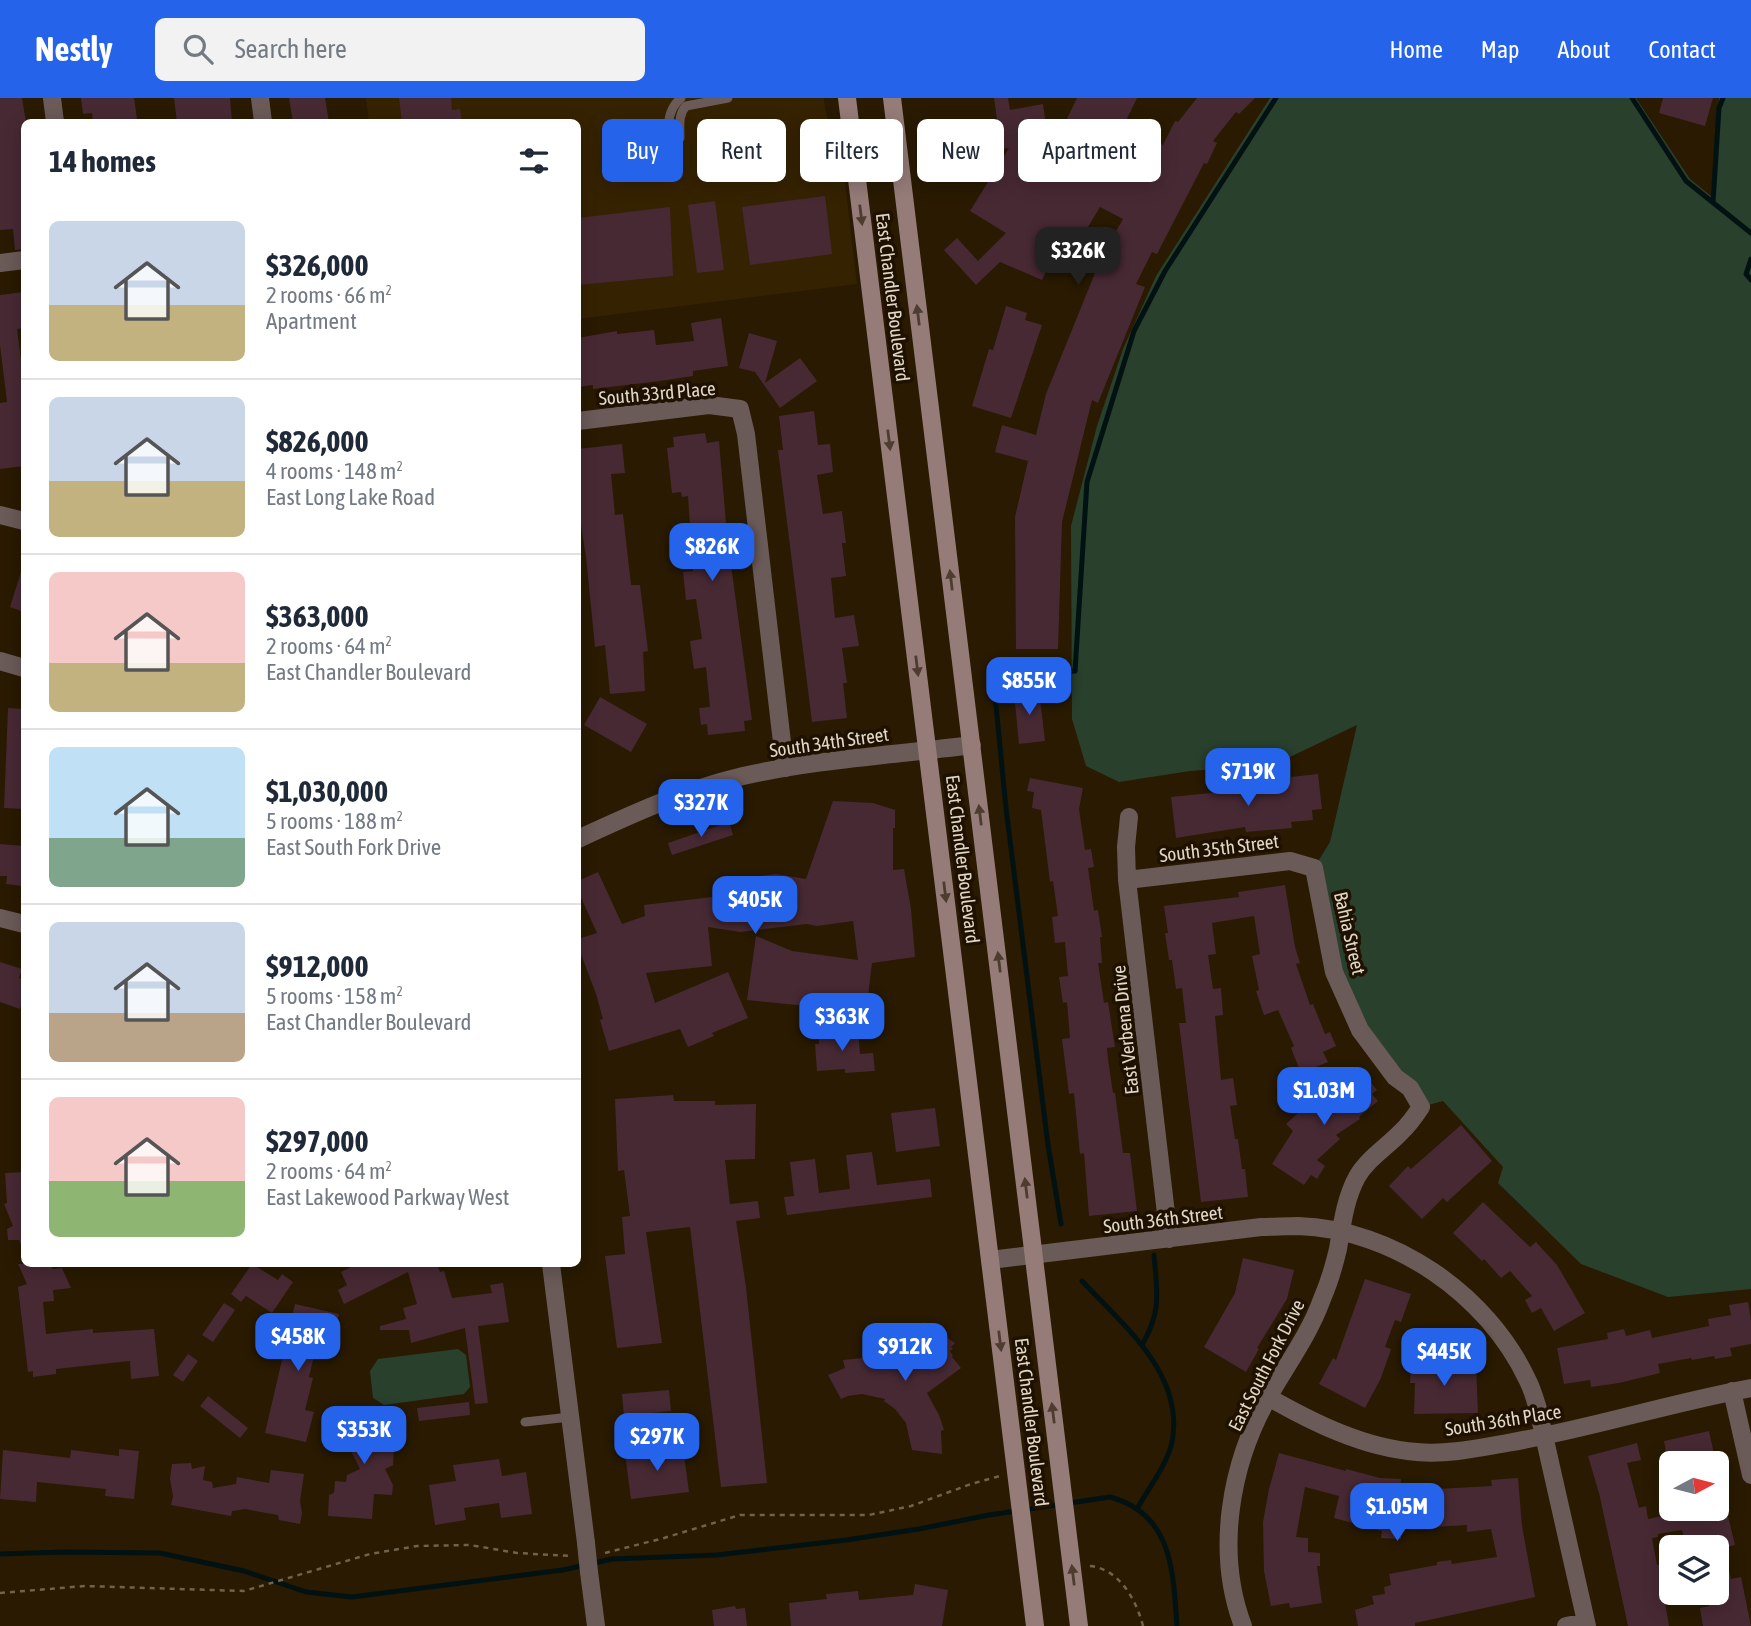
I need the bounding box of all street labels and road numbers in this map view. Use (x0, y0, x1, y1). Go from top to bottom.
street label: East Chandler Boulevard (872, 211, 914, 383)
street label: South 33rd Place (598, 377, 716, 409)
street label: South 34th Street (768, 723, 890, 761)
street label: East Chandler Boulevard (942, 773, 984, 945)
street label: South 35th Street (1158, 830, 1280, 866)
street label: Bahia Street (1330, 889, 1370, 977)
street label: East Verbena Drive (1107, 964, 1143, 1096)
street label: South 36th Street (1102, 1201, 1224, 1237)
street label: East South Fork Drive (1223, 1296, 1309, 1434)
street label: East Chandler Boulevard (1011, 1336, 1053, 1508)
street label: South 36th Place (1443, 1400, 1563, 1440)

